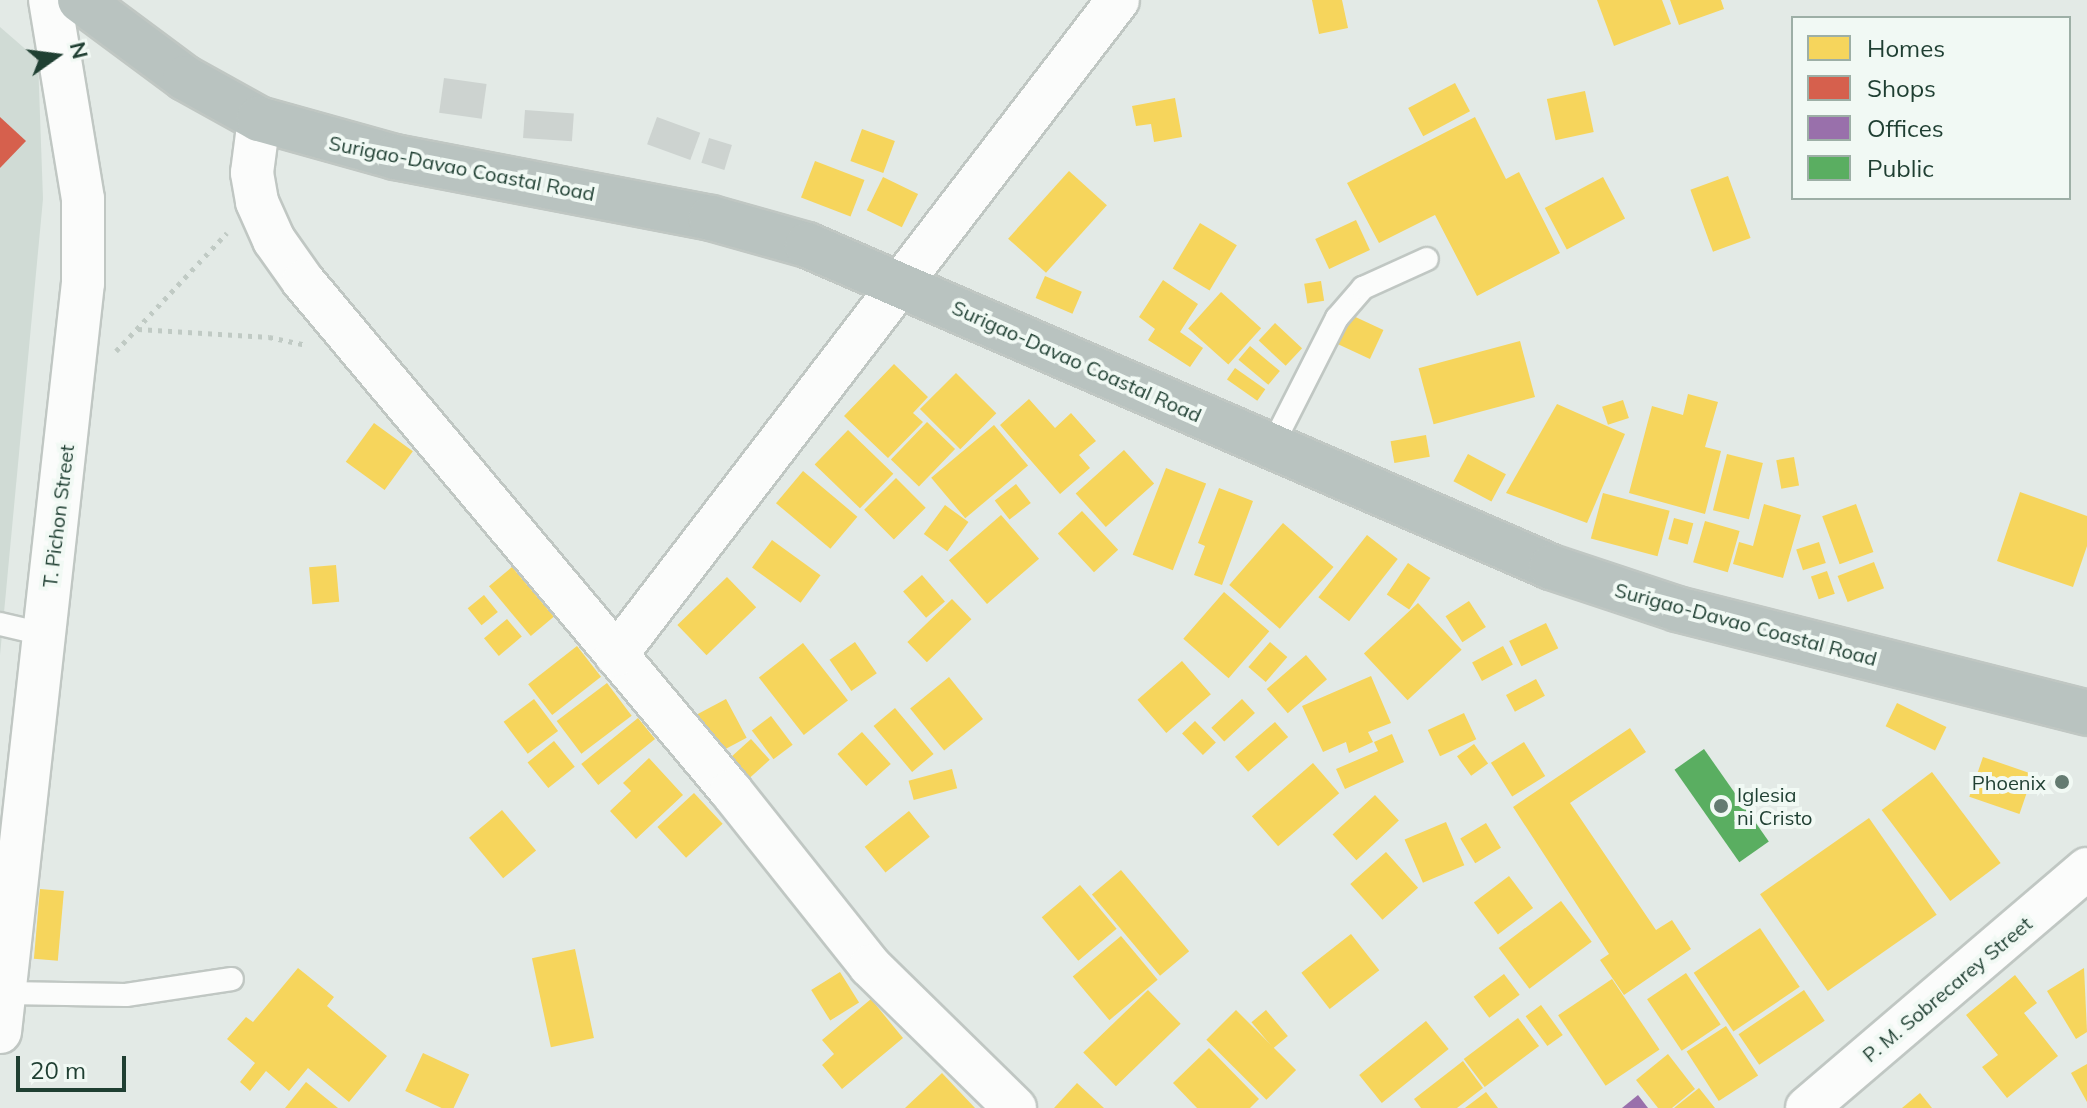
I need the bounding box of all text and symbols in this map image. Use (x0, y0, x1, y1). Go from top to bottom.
north arrow (16, 16, 96, 96)
legend (1791, 16, 2071, 200)
text: Homes (1867, 33, 1945, 63)
text: N (64, 39, 95, 62)
text: Shops (1867, 73, 1936, 103)
text: Offices (1867, 113, 1944, 143)
street label: Surigao-Davao Coastal Road (327, 130, 597, 206)
text: Public (1867, 153, 1934, 183)
street label: Surigao-Davao Coastal Road (949, 295, 1205, 427)
street label: T. Pichon Street (37, 443, 79, 589)
street label: Surigao-Davao Coastal Road (1612, 577, 1880, 671)
place label: Phoenix (1972, 770, 2046, 794)
marker: Phoenix (2053, 773, 2071, 791)
place label: Iglesia ni Cristo (1737, 782, 1813, 829)
marker: Iglesia ni Cristo (1712, 797, 1730, 815)
street label: P. M. Sobrecarey Street (1858, 911, 2036, 1067)
scale bar (20, 1040, 130, 1090)
text: 20 m (30, 1055, 86, 1085)

